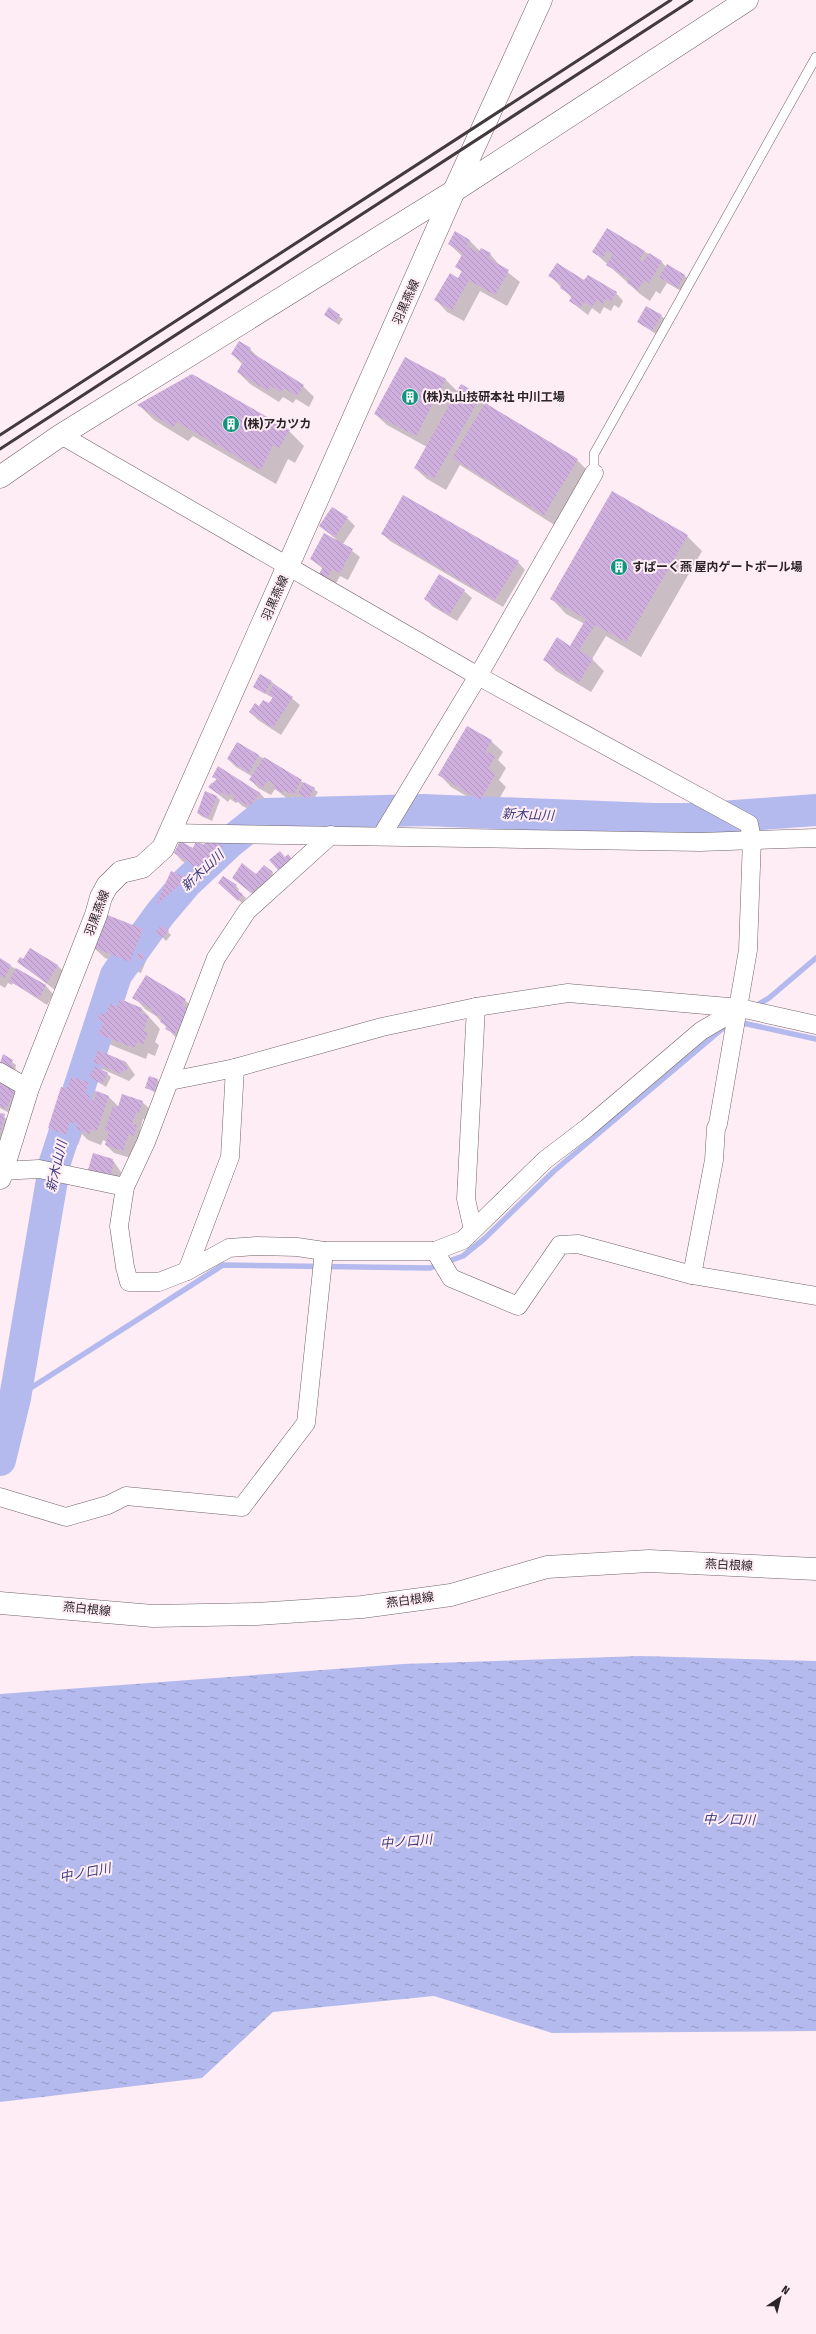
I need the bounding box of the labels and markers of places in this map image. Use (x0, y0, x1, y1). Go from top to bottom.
building icon: (株)丸山技研本社 中川工場 (400, 387, 420, 407)
place label: (株)丸山技研本社 中川工場 (423, 390, 565, 404)
building icon: (株)アカツカ (221, 414, 241, 434)
place label: (株)アカツカ (244, 417, 311, 431)
building icon: すぱーく燕 屋内ゲートボール場 (609, 557, 629, 577)
place label: すぱーく燕 屋内ゲートボール場 (632, 560, 803, 574)

